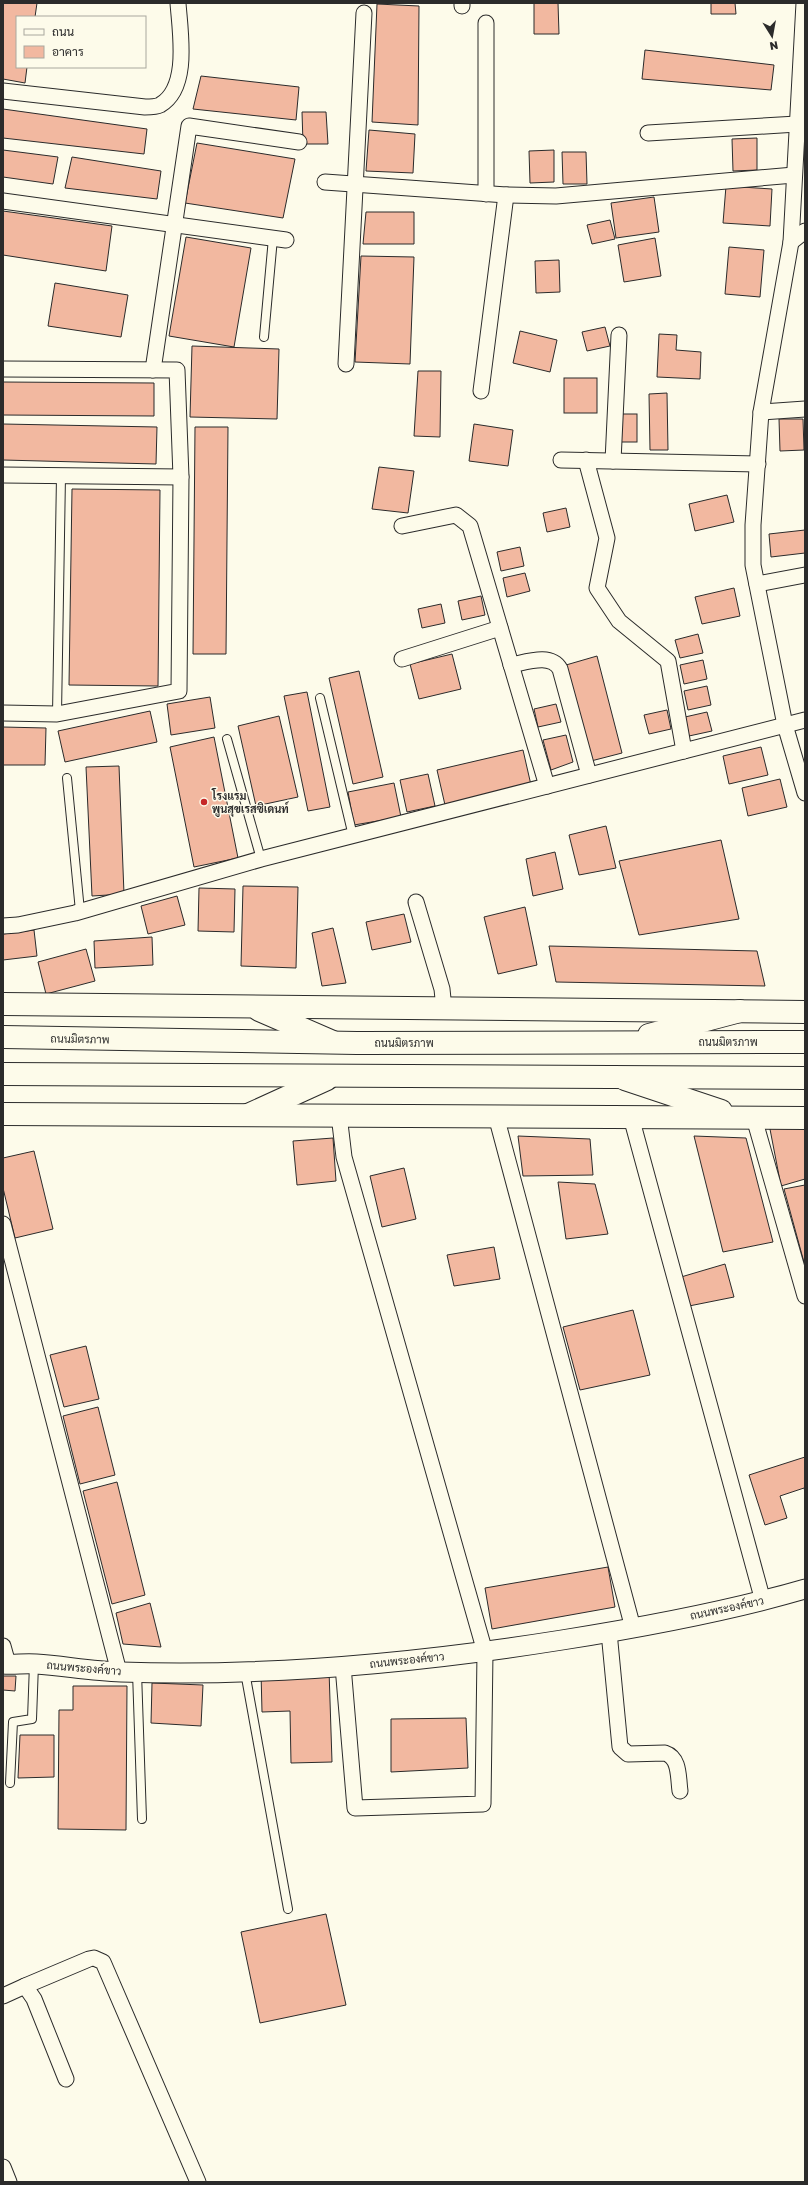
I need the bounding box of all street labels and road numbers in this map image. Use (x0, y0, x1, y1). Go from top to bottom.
street label: ถนนมิตรภาพ (50, 1031, 110, 1046)
street label: ถนนมิตรภาพ (698, 1035, 758, 1048)
street label: ถนนมิตรภาพ (374, 1036, 434, 1049)
street label: ถนนพระองค์ขาว (689, 1592, 765, 1622)
street label: ถนนพระองค์ขาว (369, 1648, 445, 1670)
street label: ถนนพระองค์ขาว (46, 1657, 122, 1677)

